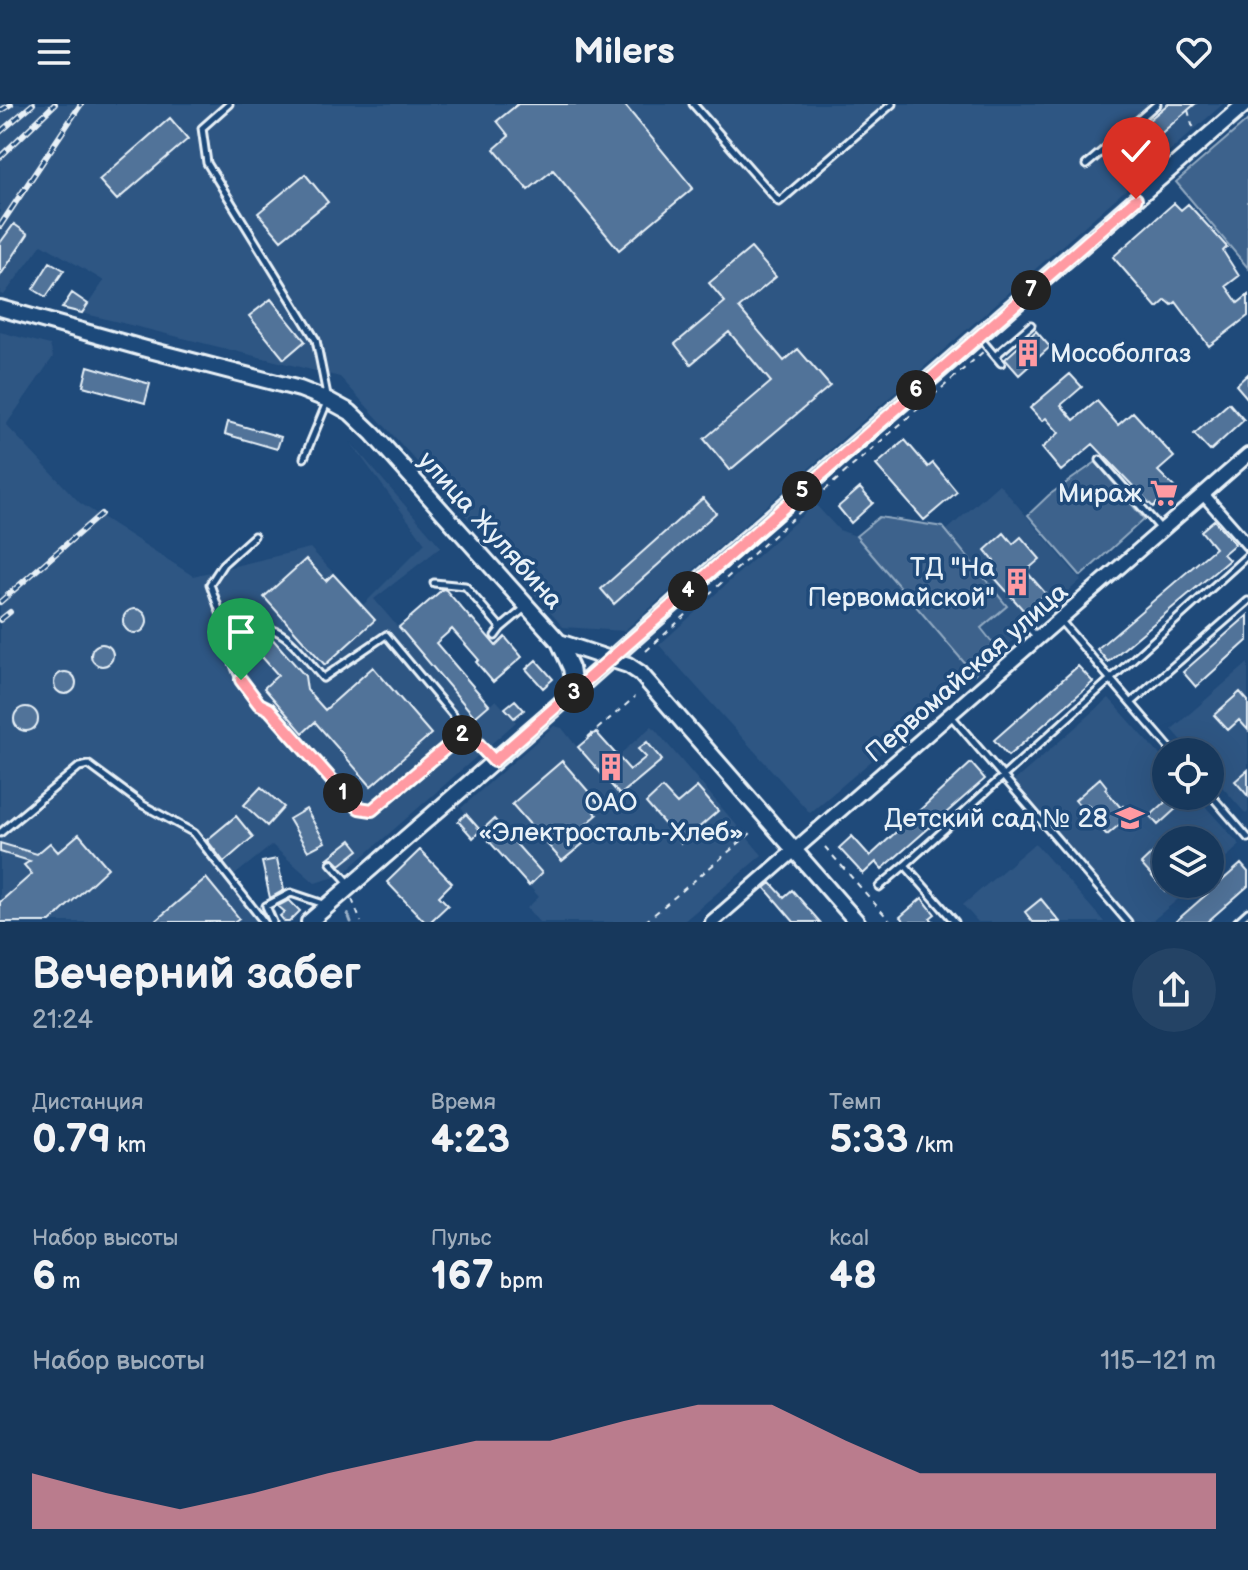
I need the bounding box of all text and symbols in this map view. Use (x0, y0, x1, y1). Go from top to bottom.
icon: menu (32, 30, 76, 74)
icon: heart (1172, 30, 1216, 74)
text: Milers (573, 31, 675, 74)
pin (1102, 117, 1170, 199)
icon: check (1114, 129, 1158, 173)
pin: 7 (1011, 270, 1051, 310)
text: 7 (1025, 276, 1037, 303)
building icon: Мособолгаз (1013, 338, 1043, 368)
place label: Мособолгаз (1050, 339, 1191, 370)
pin: 6 (896, 370, 936, 410)
text: 6 (909, 376, 923, 403)
street label: улица Жулябина (411, 446, 569, 616)
pin: 5 (782, 471, 822, 511)
text: 5 (796, 477, 808, 504)
supermarket icon: Мираж (1149, 478, 1179, 508)
place label: Мираж (1058, 479, 1143, 510)
place label: ТД "На Первомайской" (808, 553, 995, 614)
building icon: ТД "На Первомайской" (1002, 567, 1032, 597)
pin: 4 (668, 571, 708, 611)
text: 4 (682, 577, 694, 604)
street label: Первомайская улица (859, 577, 1075, 769)
pin (207, 598, 275, 680)
icon: arrive (219, 610, 263, 654)
pin: 3 (554, 673, 594, 713)
text: 3 (568, 679, 580, 706)
pin: 2 (442, 715, 482, 755)
text: 2 (455, 721, 469, 748)
map controls (1152, 738, 1224, 898)
button: locate (1152, 738, 1224, 810)
building icon: ОАО «Электросталь-Хлеб» (596, 752, 626, 782)
pin: 1 (323, 773, 363, 813)
text: 1 (338, 779, 348, 806)
place label: ОАО «Электросталь-Хлеб» (478, 788, 744, 849)
school or university icon: Детский сад № 28 (1115, 803, 1145, 833)
place label: Детский сад № 28 (884, 804, 1108, 835)
button: layers (1152, 826, 1224, 898)
text: Вечерний забег (32, 948, 361, 1001)
button: share (1132, 948, 1216, 1032)
text: 21:24 (32, 1005, 93, 1036)
text: Дистанция (32, 1089, 143, 1116)
text: Время (431, 1089, 496, 1116)
text: Темп (829, 1089, 882, 1116)
text: 0.79 (32, 1116, 111, 1164)
text: 4:23 (431, 1116, 510, 1164)
text: 5:33 (829, 1116, 909, 1164)
text: km (111, 1132, 146, 1159)
text: /km (909, 1132, 954, 1159)
text: Набор высоты (32, 1225, 178, 1252)
text: Пульс (431, 1225, 491, 1252)
text: kcal (829, 1225, 869, 1252)
text: 6 (32, 1252, 56, 1300)
text: 167 (431, 1252, 494, 1300)
text: 48 (829, 1252, 877, 1300)
text: m (56, 1268, 80, 1295)
text: bpm (494, 1268, 543, 1295)
text: Набор высоты (32, 1346, 205, 1377)
text: 115–121 m (1100, 1346, 1216, 1377)

